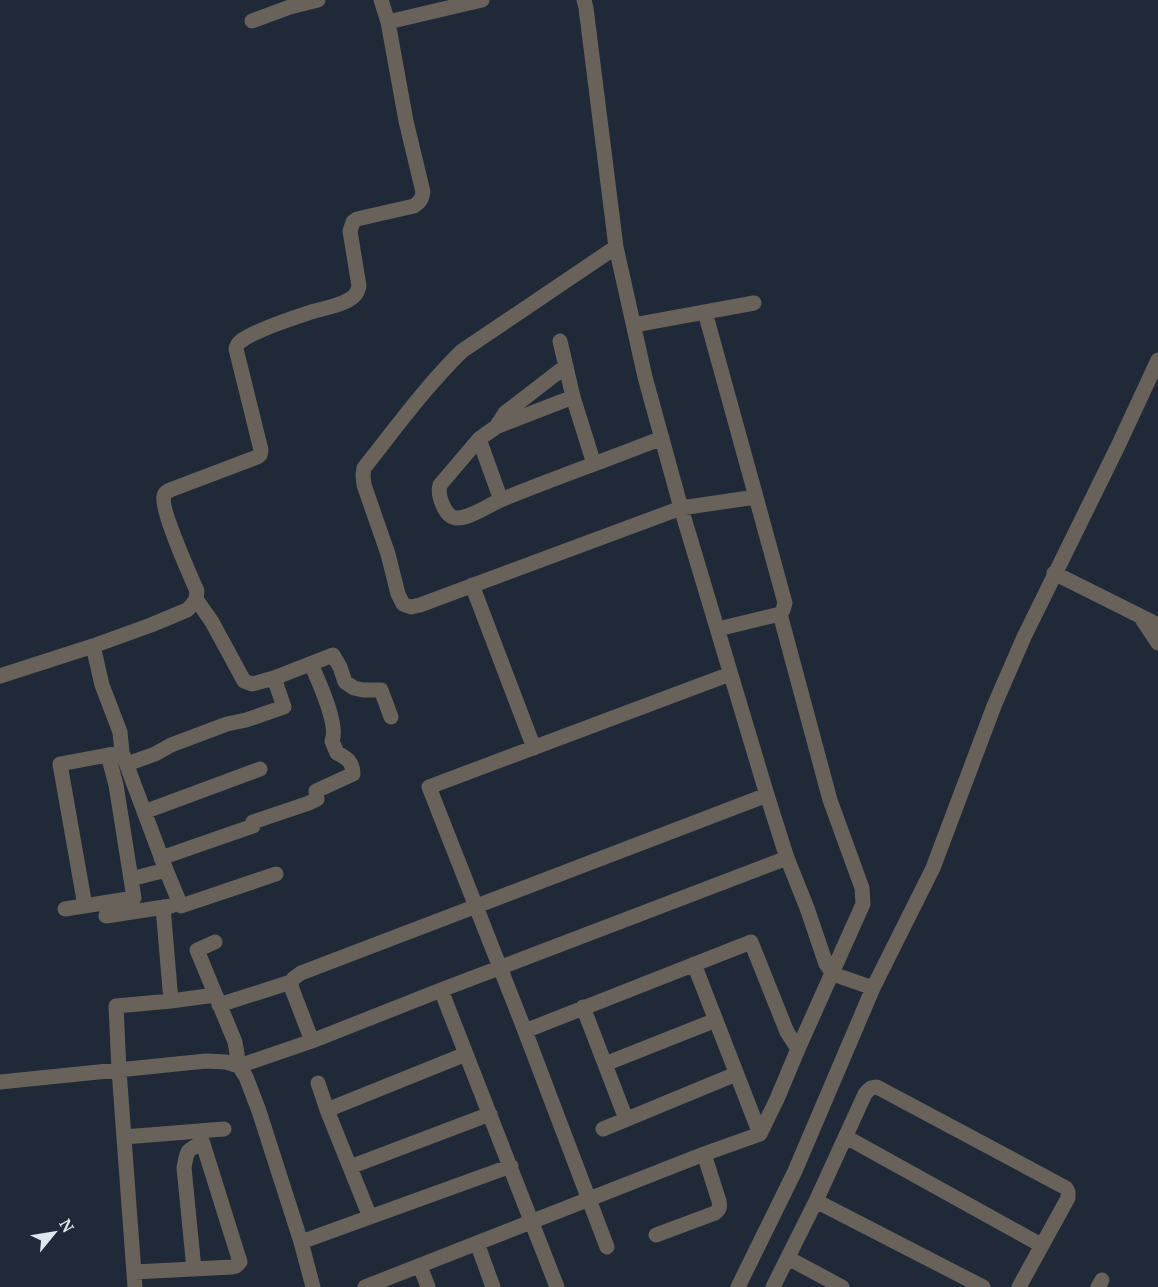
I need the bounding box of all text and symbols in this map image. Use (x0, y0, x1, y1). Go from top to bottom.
north arrow (24, 1203, 84, 1263)
text: N (54, 1215, 80, 1236)

